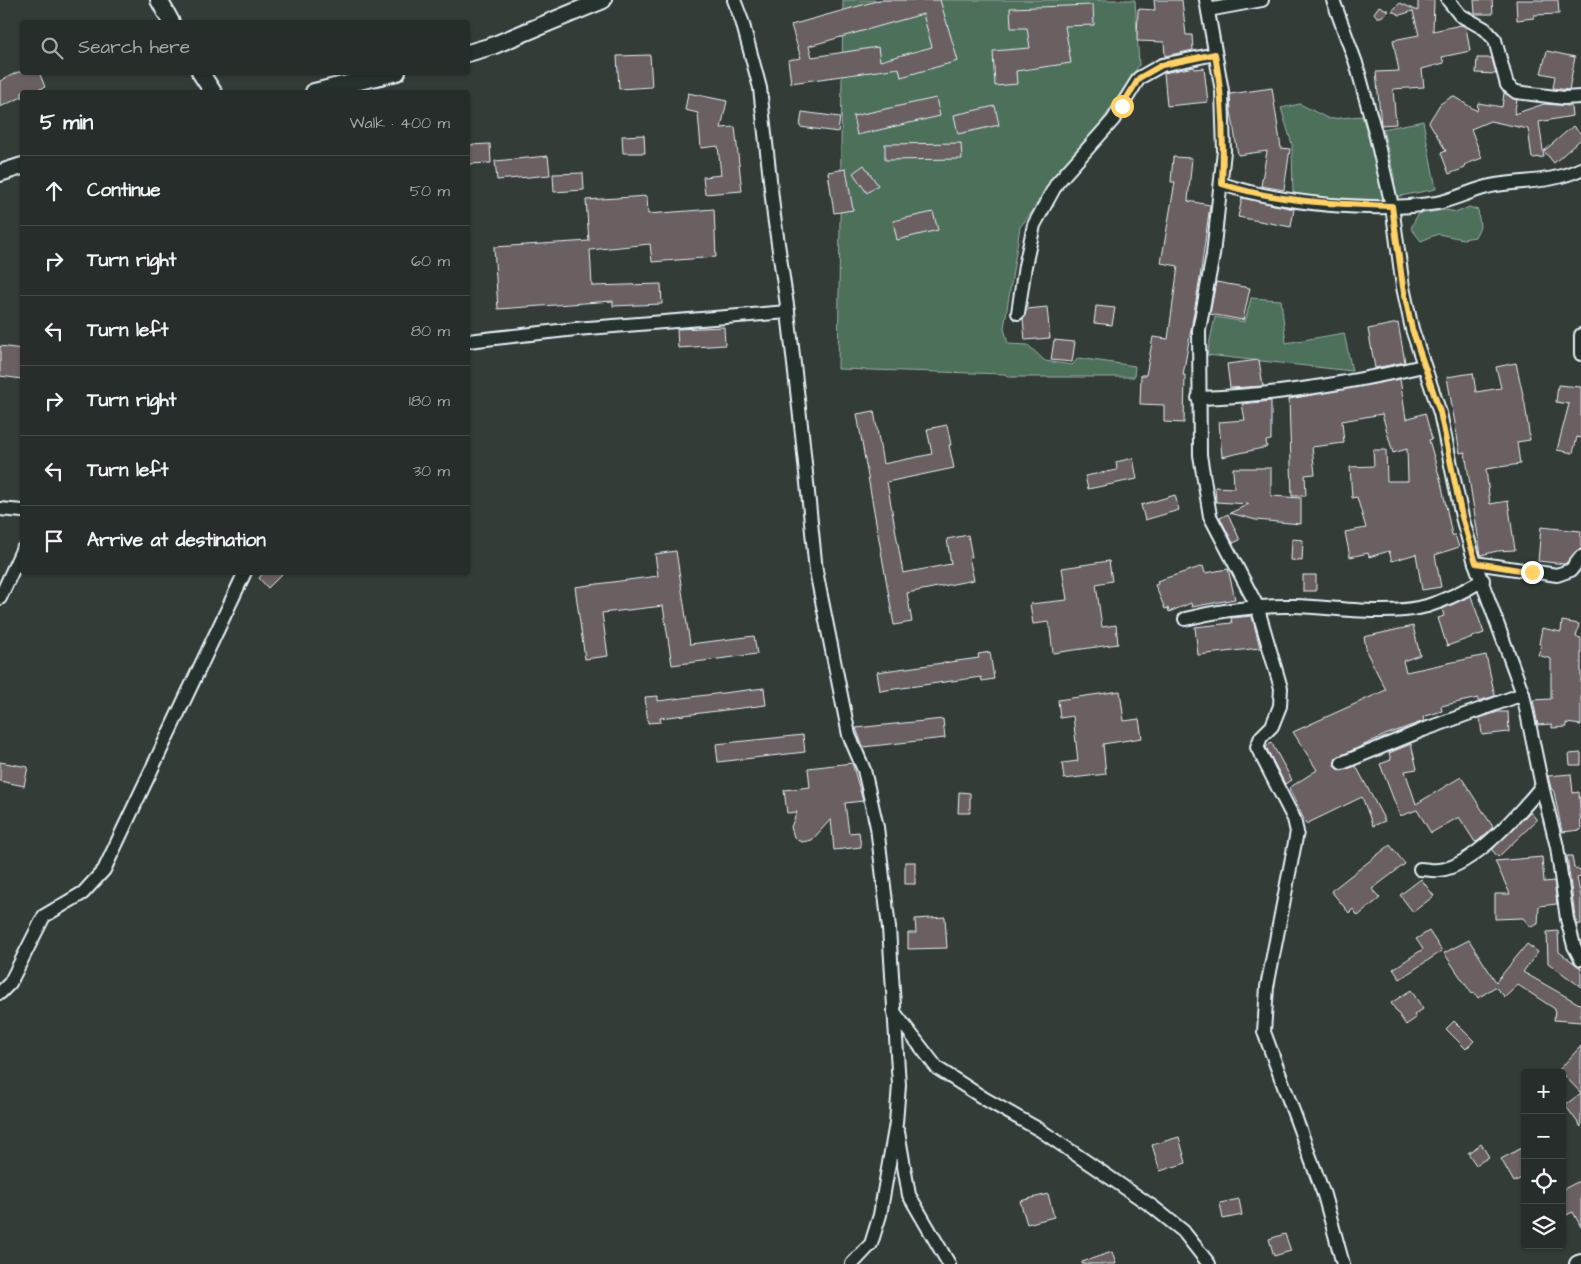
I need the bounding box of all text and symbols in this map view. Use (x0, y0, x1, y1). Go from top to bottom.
search box (20, 20, 470, 75)
icon: search (38, 34, 66, 62)
text: Search here (78, 34, 190, 61)
route start (1111, 95, 1134, 118)
text: 5 min (40, 108, 93, 137)
text: Walk · 400 m (349, 112, 450, 134)
icon: ahead (40, 177, 68, 205)
text: Continue (87, 177, 161, 204)
text: 50 m (410, 180, 450, 202)
icon: right (40, 247, 68, 275)
text: Turn right (87, 247, 176, 274)
text: 60 m (411, 250, 450, 272)
icon: left (40, 317, 68, 345)
text: Turn left (87, 317, 168, 344)
text: 80 m (411, 320, 450, 342)
icon: right (40, 387, 68, 415)
text: Turn right (87, 387, 176, 414)
text: 180 m (409, 390, 450, 412)
icon: left (40, 457, 68, 485)
text: Turn left (87, 457, 168, 484)
text: 30 m (413, 460, 450, 482)
icon: arrive (40, 527, 68, 555)
text: Arrive at destination (87, 527, 266, 554)
route end (1521, 561, 1544, 584)
map controls (1521, 1069, 1566, 1249)
button: + (1521, 1069, 1566, 1114)
button: − (1521, 1114, 1566, 1159)
button: locate (1521, 1159, 1566, 1204)
button: layers (1521, 1204, 1566, 1249)

